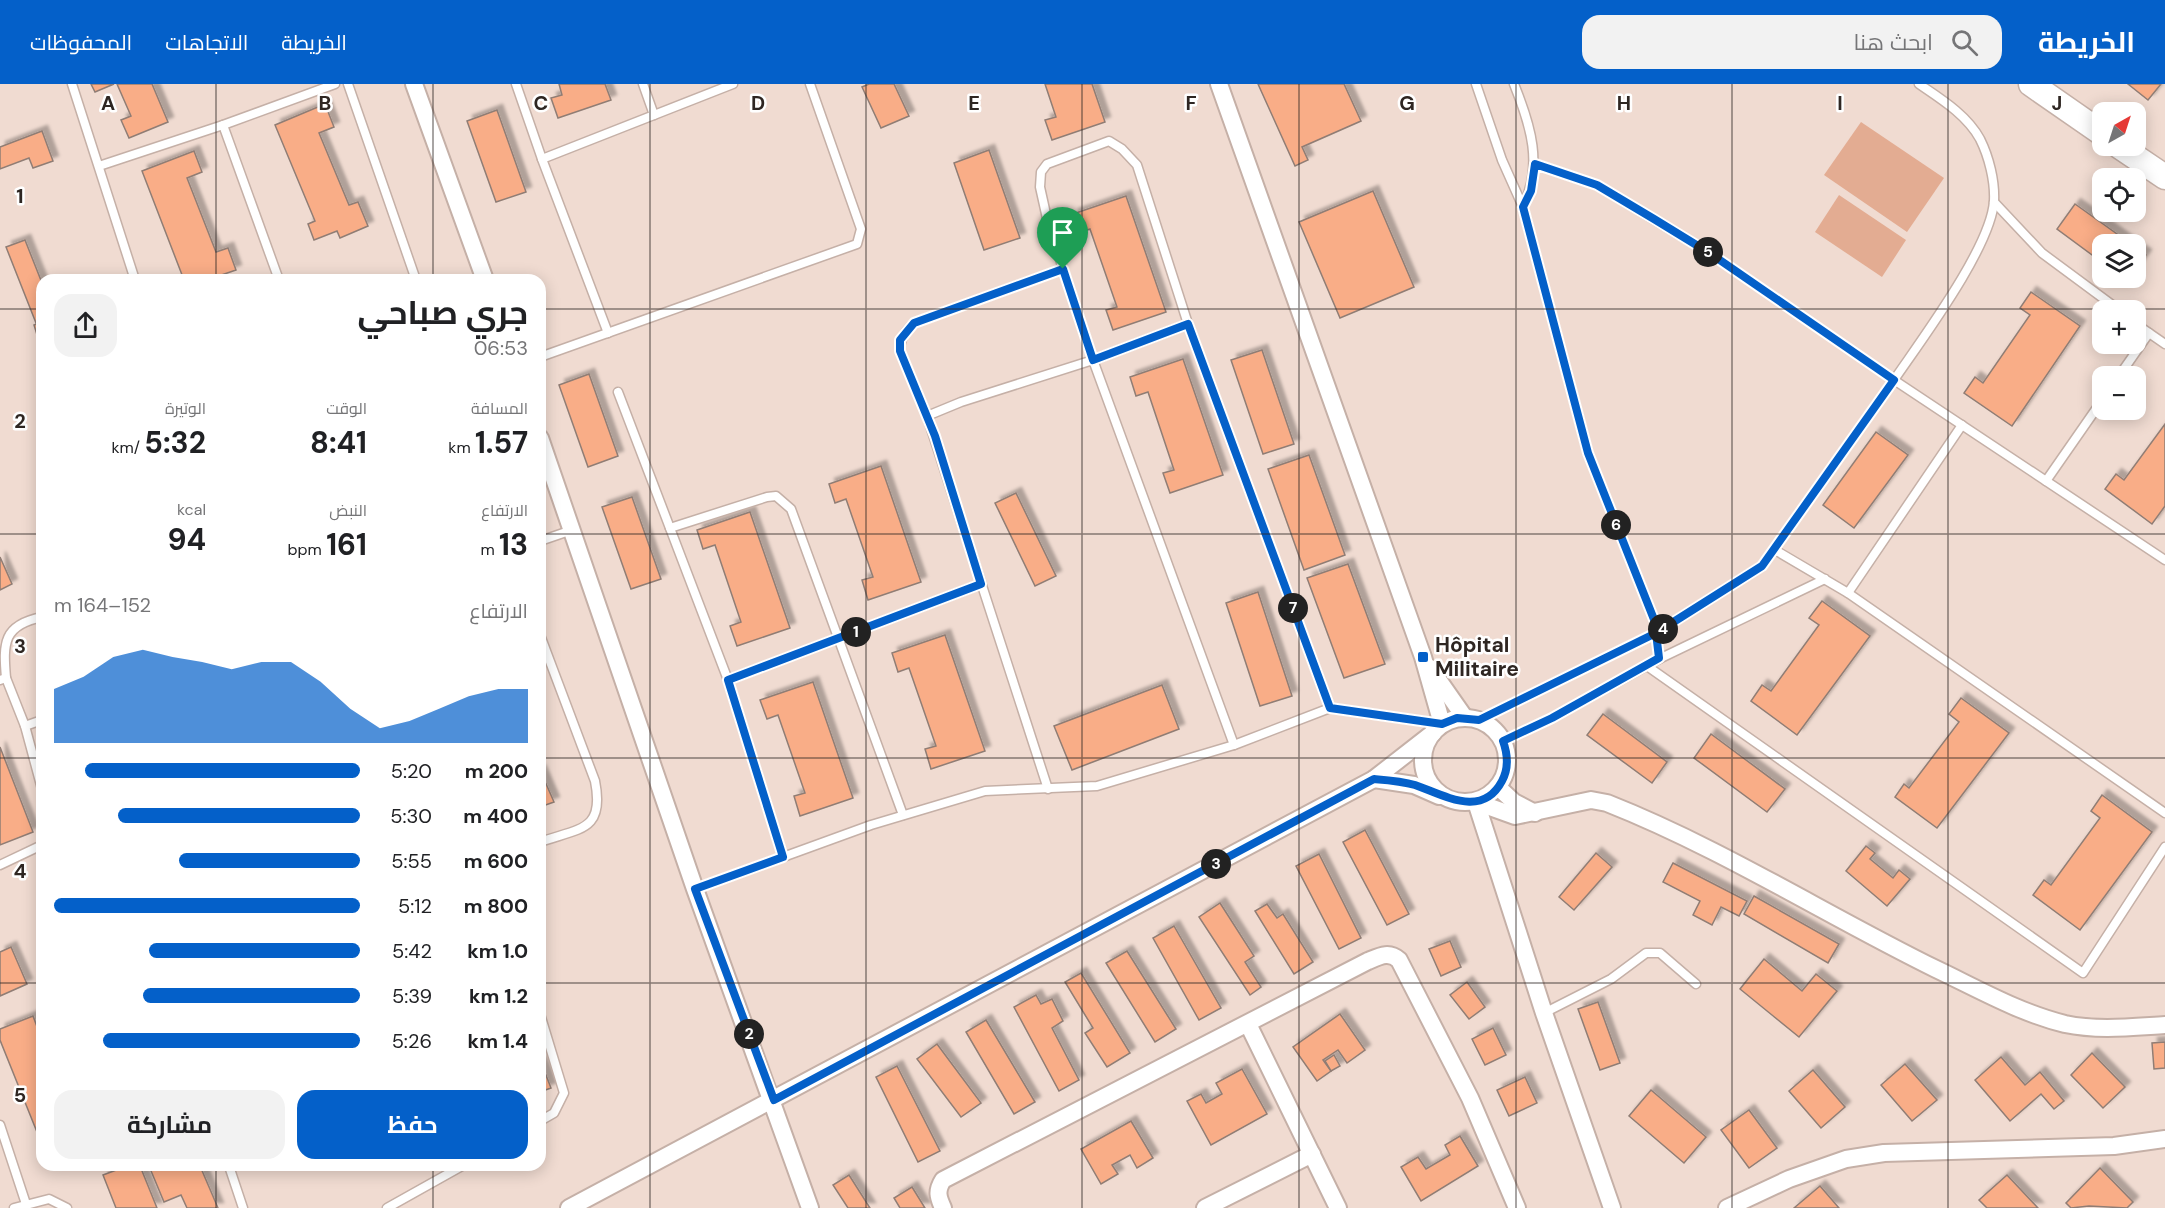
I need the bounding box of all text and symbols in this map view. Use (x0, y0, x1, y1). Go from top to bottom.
search box (1582, 15, 2002, 69)
text: الخريطة (2038, 24, 2135, 61)
icon: search (1948, 26, 1981, 59)
text: ابحث هنا (1854, 28, 1933, 57)
text: المحفوظات (30, 29, 132, 57)
text: الاتجاهات (165, 29, 248, 57)
text: الخريطة (281, 29, 347, 57)
text: A (101, 90, 115, 116)
text: B (319, 90, 331, 116)
text: C (534, 90, 548, 116)
text: D (751, 90, 765, 116)
text: E (968, 90, 980, 116)
text: F (1185, 90, 1197, 116)
text: G (1399, 90, 1415, 116)
text: H (1617, 90, 1631, 116)
text: I (1837, 90, 1843, 116)
text: J (2052, 90, 2062, 116)
north arrow (2092, 102, 2146, 156)
map controls (2092, 102, 2146, 420)
button: locate (2092, 168, 2146, 222)
text: 1 (16, 183, 24, 209)
pin (1037, 207, 1088, 269)
icon: arrive (1046, 216, 1079, 249)
button: layers (2092, 234, 2146, 288)
pin: 5 (1693, 237, 1723, 267)
text: 5 (1703, 241, 1713, 262)
text: جري صباحي (358, 291, 528, 334)
button: share (54, 294, 117, 357)
button: + (2092, 300, 2146, 354)
text: 06:53 (474, 335, 528, 361)
button: − (2092, 366, 2146, 420)
text: الوتيرة (165, 398, 206, 419)
text: الوقت (326, 398, 367, 419)
text: المسافة (471, 398, 528, 419)
text: 2 (14, 408, 26, 434)
text: 5:32 (144, 423, 206, 462)
text: 8:41 (310, 423, 367, 462)
text: 1.57 (475, 423, 528, 462)
text: /km (111, 437, 144, 458)
text: km (448, 437, 475, 458)
text: kcal (177, 499, 206, 520)
text: النبض (329, 500, 367, 521)
text: الارتفاع (481, 500, 528, 521)
pin: 6 (1601, 510, 1631, 540)
text: 6 (1611, 514, 1621, 535)
text: 94 (167, 520, 206, 559)
text: 161 (326, 525, 367, 564)
text: 13 (499, 525, 528, 564)
text: bpm (288, 539, 326, 560)
text: m (480, 539, 499, 560)
text: 152–164 m (54, 592, 151, 618)
pin: 7 (1278, 593, 1308, 623)
text: 7 (1289, 597, 1297, 618)
text: الارتفاع (469, 598, 528, 624)
pin: 4 (1648, 614, 1678, 644)
pin: 1 (841, 617, 871, 647)
text: 4 (1658, 618, 1668, 639)
text: 1 (853, 621, 859, 642)
place label: Hôpital Militaire (1435, 631, 1519, 683)
text: 3 (14, 633, 26, 659)
marker: Hôpital Militaire (1416, 650, 1430, 664)
text: 5:20 (391, 758, 432, 784)
text: 200 m (465, 758, 528, 784)
text: 5:30 (390, 803, 432, 829)
text: 400 m (463, 803, 528, 829)
text: 5:55 (391, 848, 432, 874)
text: 600 m (464, 848, 528, 874)
pin: 3 (1201, 849, 1231, 879)
text: 3 (1211, 853, 1221, 874)
text: 4 (14, 858, 27, 884)
text: 5:12 (398, 893, 432, 919)
text: 800 m (464, 893, 528, 919)
text: 5:42 (392, 938, 432, 964)
text: 1.0 km (467, 938, 528, 964)
text: 5:39 (392, 983, 432, 1009)
text: 1.2 km (469, 983, 528, 1009)
pin: 2 (734, 1019, 764, 1049)
text: 2 (744, 1023, 754, 1044)
text: 5:26 (392, 1028, 432, 1054)
text: 1.4 km (468, 1028, 528, 1054)
text: 5 (14, 1082, 26, 1108)
button: مشاركة (54, 1090, 285, 1159)
button: حفظ (297, 1090, 528, 1159)

